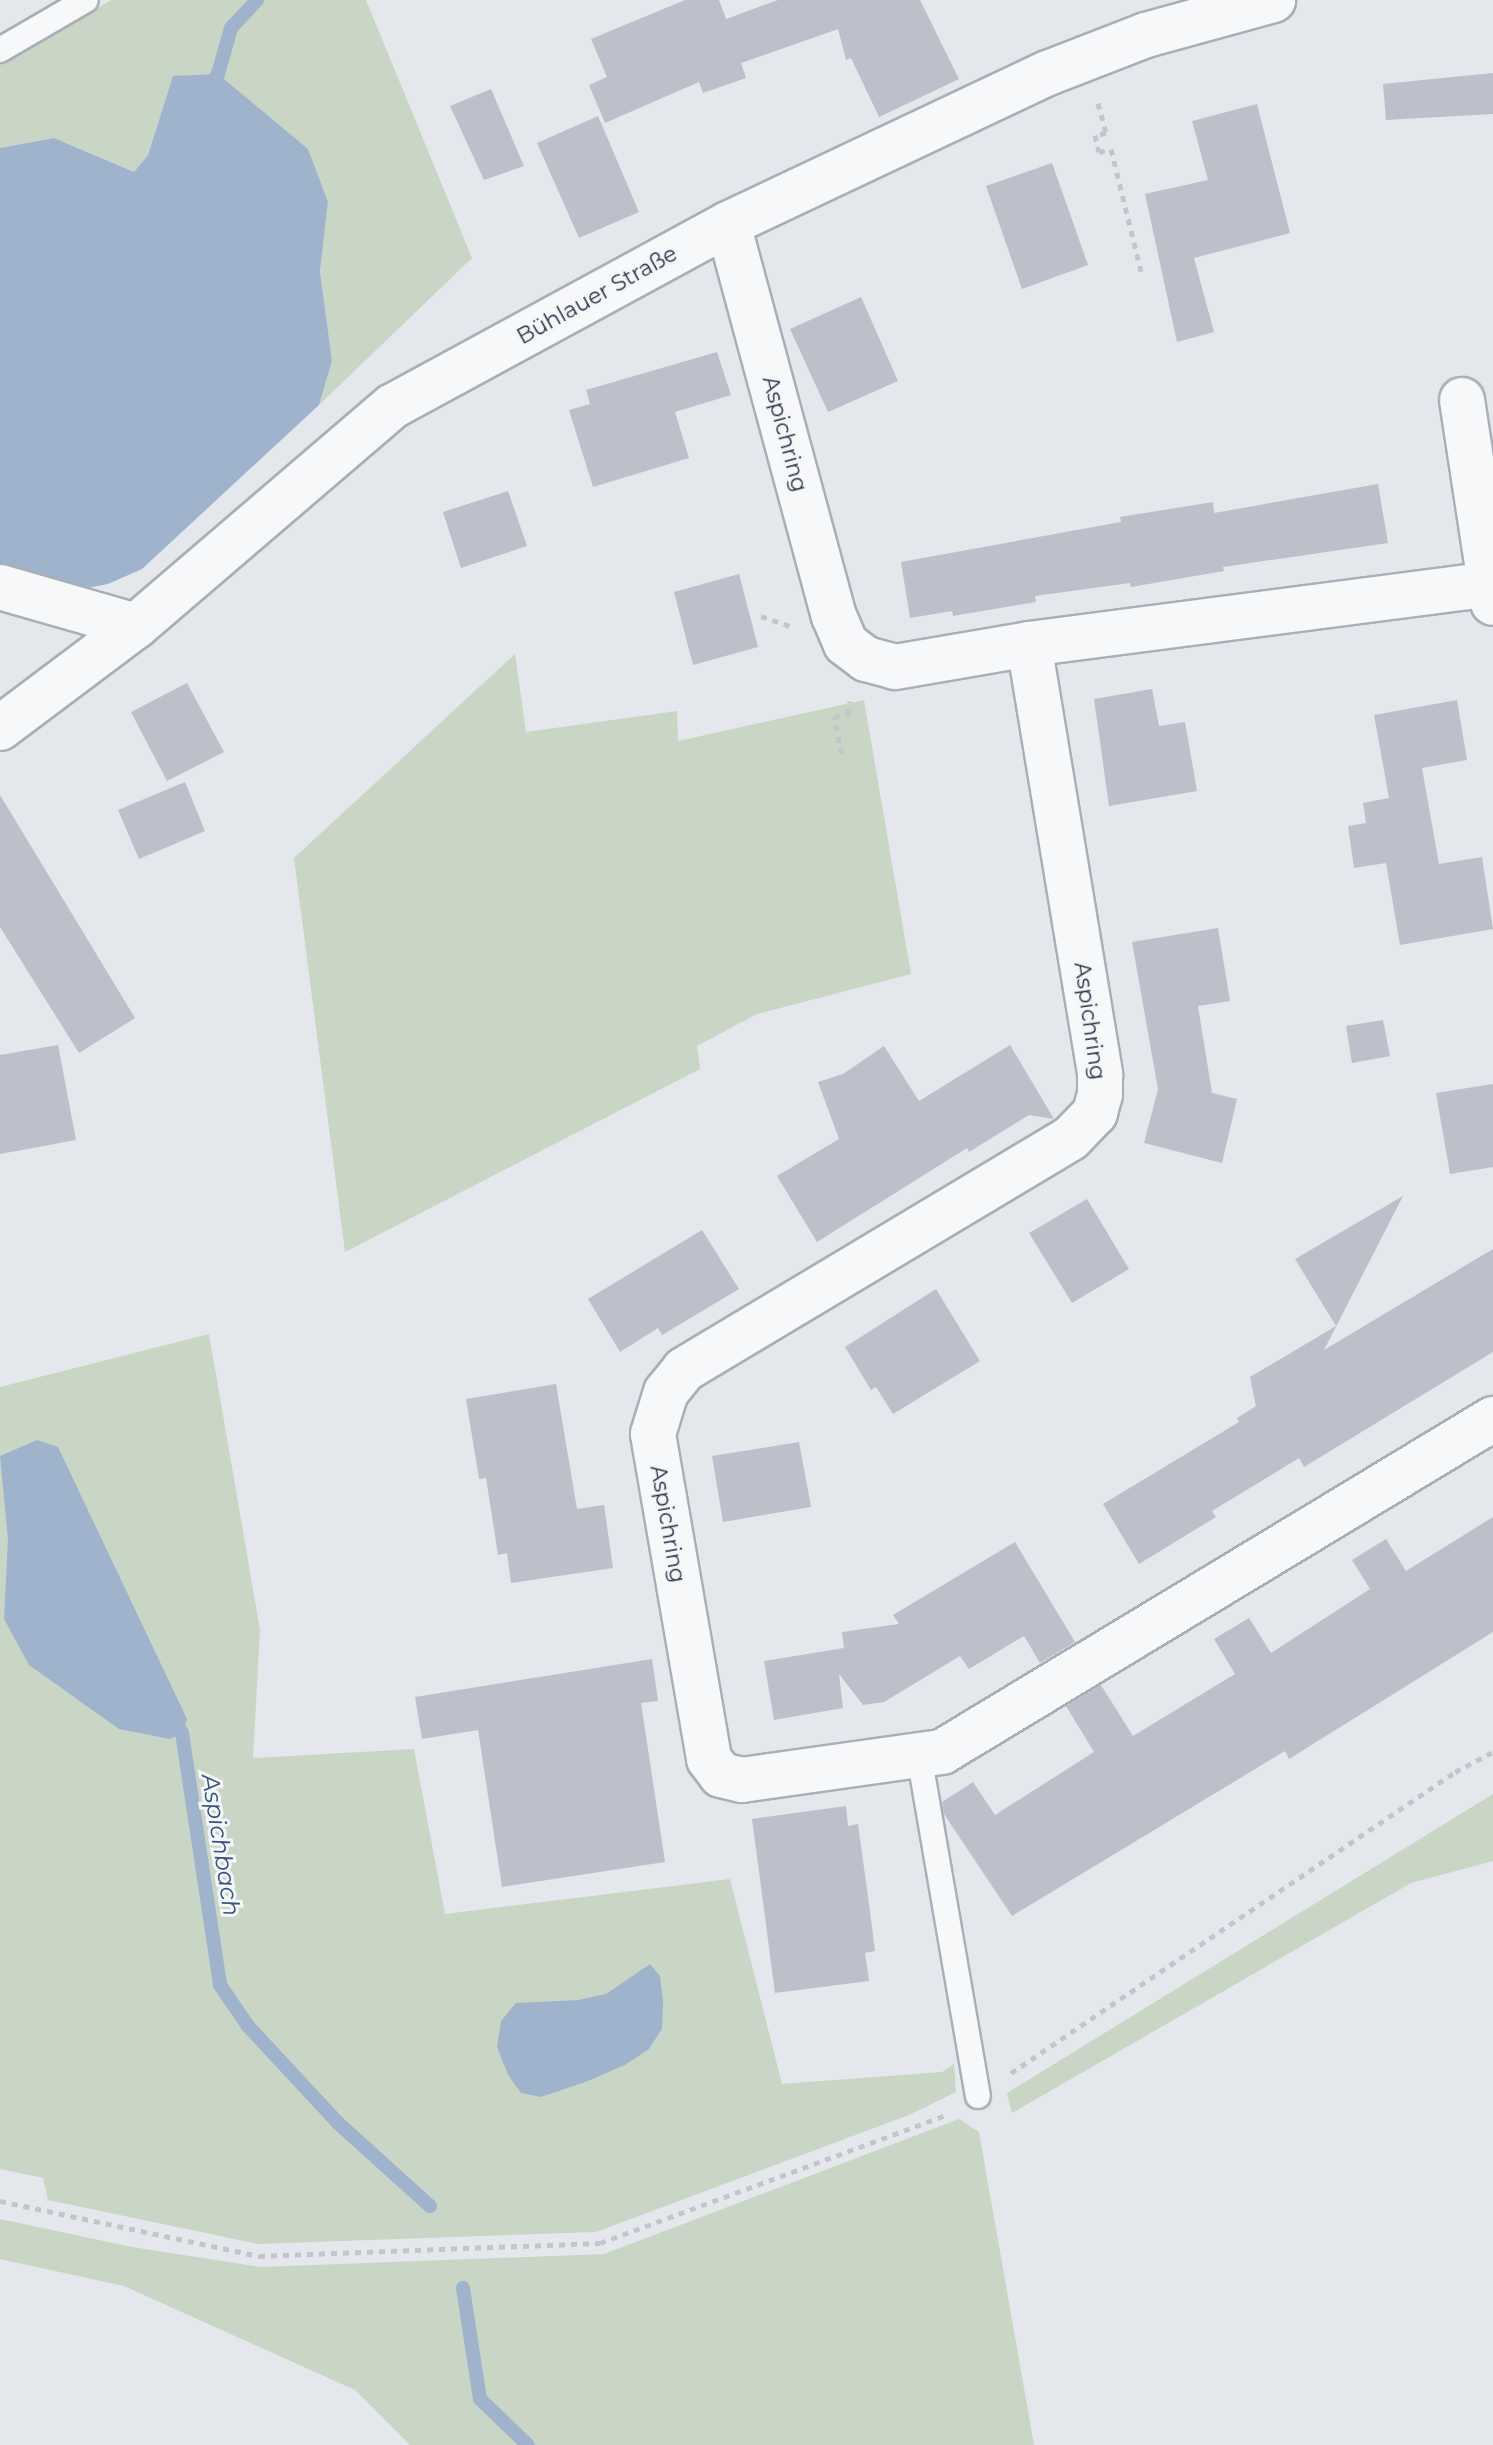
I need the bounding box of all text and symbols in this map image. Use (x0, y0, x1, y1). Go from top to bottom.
street label: Bühlauer Straße (512, 240, 682, 350)
street label: Aspichring (757, 373, 813, 495)
street label: Aspichring (1069, 960, 1111, 1082)
street label: Aspichring (645, 1463, 691, 1585)
water label: Aspichbach (196, 1772, 246, 1918)

